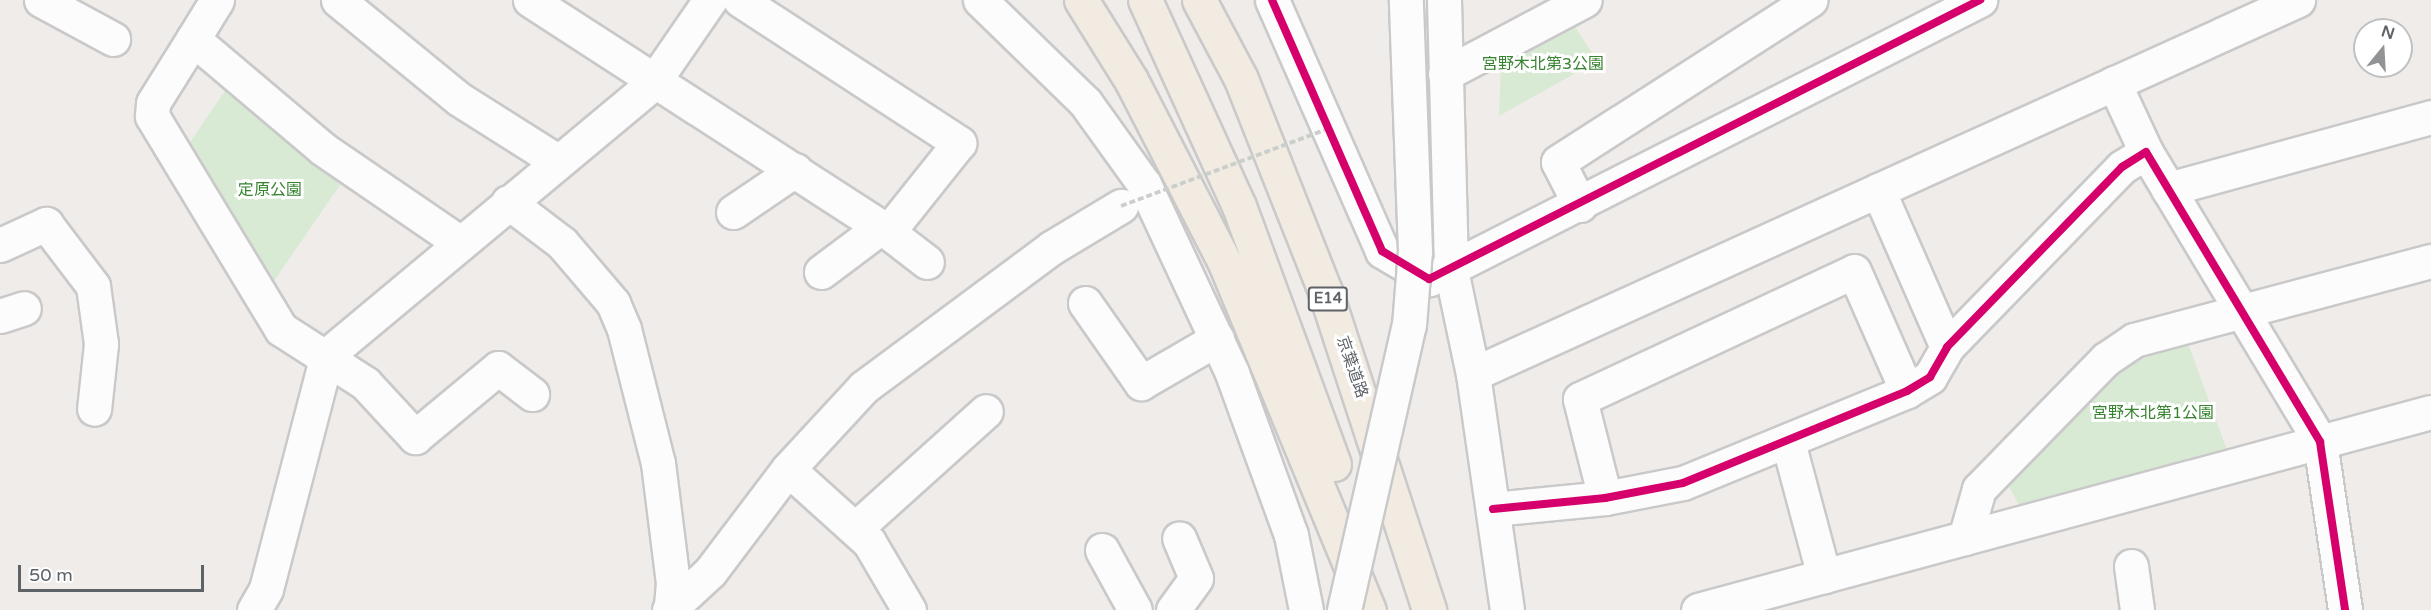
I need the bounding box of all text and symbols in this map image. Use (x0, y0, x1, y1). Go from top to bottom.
north arrow (2353, 18, 2413, 78)
text: N (2379, 21, 2397, 44)
park label: 宮野木北第3公園 (1482, 54, 1604, 74)
park label: 定原公園 (238, 180, 302, 200)
road number: E14 (1307, 287, 1349, 311)
street label: 京葉道路 (1333, 334, 1371, 400)
park label: 宮野木北第1公園 (2092, 403, 2214, 423)
scale bar (21, 553, 207, 591)
text: 50 m (29, 564, 73, 586)

